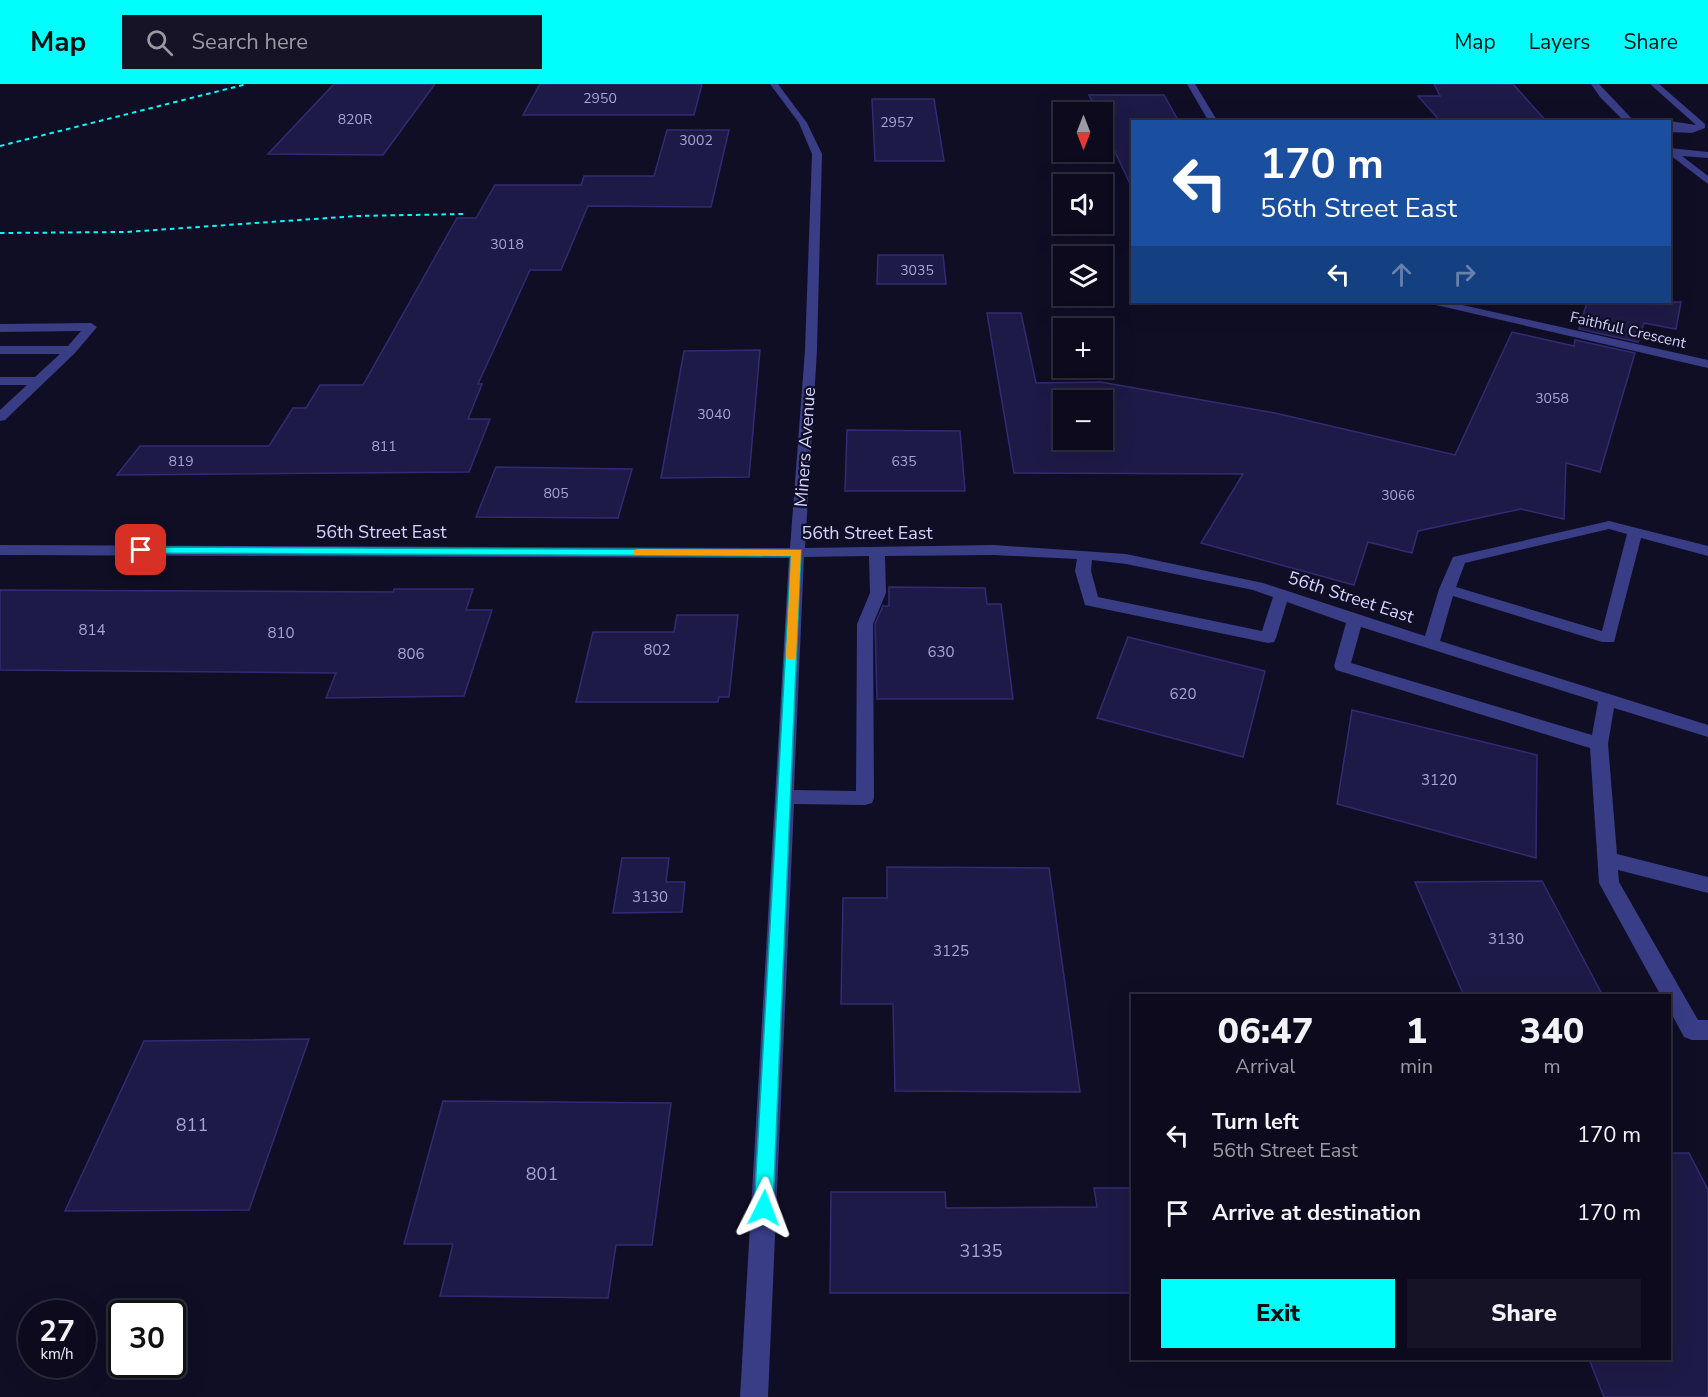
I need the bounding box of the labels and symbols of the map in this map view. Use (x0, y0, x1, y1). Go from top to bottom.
house number: 2950 (583, 89, 617, 108)
north arrow (1053, 102, 1113, 162)
house number: 820R (338, 110, 372, 129)
house number: 2957 (880, 113, 914, 132)
house number: 3002 (679, 131, 713, 150)
house number: 3018 (490, 235, 524, 254)
house number: 3035 (900, 261, 934, 280)
street label: Faithfull Crescent (1568, 307, 1689, 353)
street label: Miners Avenue (789, 386, 821, 508)
house number: 3058 (1535, 389, 1569, 408)
house number: 3040 (697, 405, 731, 424)
house number: 811 (371, 437, 397, 456)
house number: 819 (168, 452, 194, 471)
house number: 635 (891, 452, 917, 471)
house number: 805 (543, 484, 569, 503)
house number: 3066 (1381, 486, 1415, 505)
street label: 56th Street East (315, 520, 447, 544)
street label: 56th Street East (801, 521, 933, 545)
pin (115, 524, 166, 575)
street label: 56th Street East (1285, 565, 1418, 629)
house number: 814 (78, 620, 106, 640)
house number: 810 (267, 623, 295, 643)
house number: 802 (643, 640, 671, 660)
house number: 630 (927, 642, 955, 662)
house number: 806 (397, 644, 425, 664)
house number: 620 (1169, 684, 1197, 704)
house number: 3120 (1421, 770, 1457, 790)
house number: 3130 (632, 887, 668, 907)
house number: 3130 (1488, 929, 1524, 949)
house number: 3125 (933, 941, 969, 961)
house number: 811 (176, 1113, 208, 1137)
house number: 801 (526, 1162, 558, 1186)
position arrow (732, 1176, 796, 1240)
house number: 3135 (959, 1239, 1003, 1263)
speed limit sign: 30 (108, 1300, 186, 1378)

